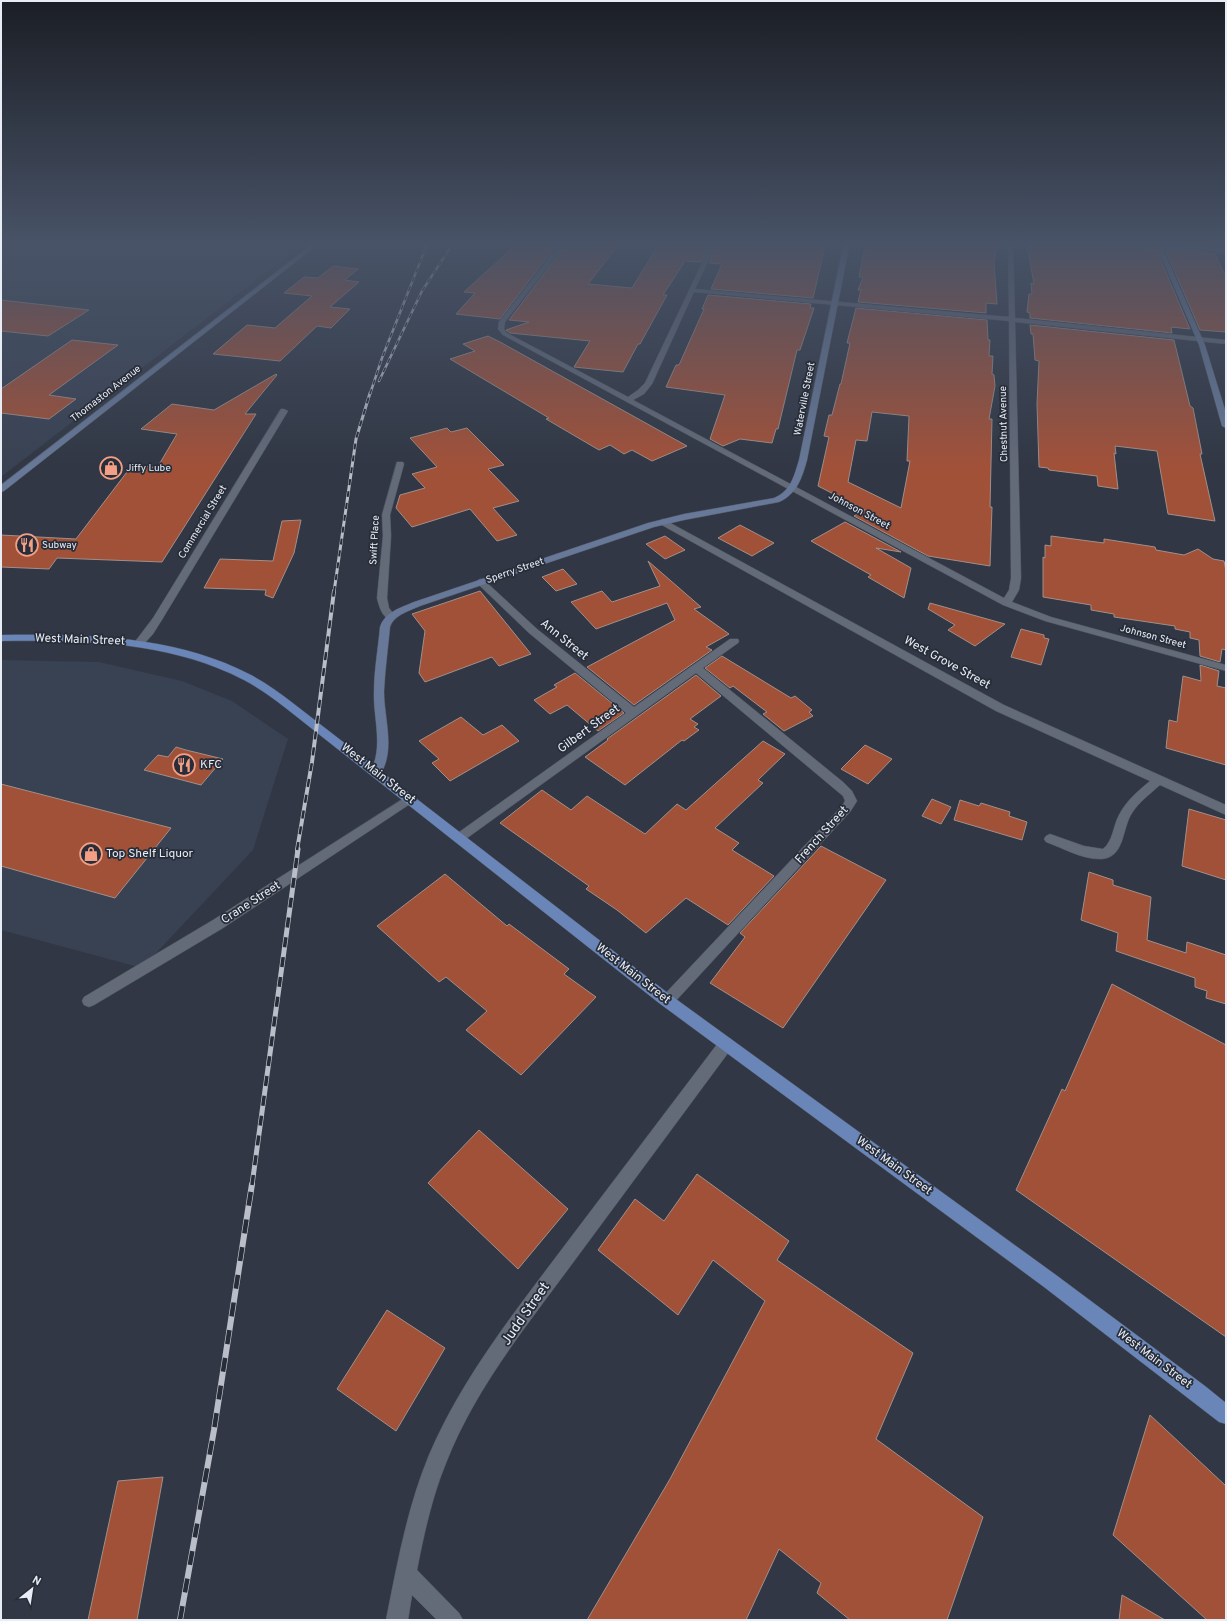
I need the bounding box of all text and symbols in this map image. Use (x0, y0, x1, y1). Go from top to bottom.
street label: Waterville Street (792, 361, 819, 437)
street label: Thomaston Avenue (68, 362, 144, 426)
street label: Chestnut Avenue (997, 386, 1011, 462)
shop icon: Jiffy Lube (98, 455, 124, 481)
place label: Jiffy Lube (126, 462, 171, 475)
street label: Commercial Street (176, 483, 230, 561)
street label: Johnson Street (826, 489, 892, 533)
street label: Swift Place (367, 515, 383, 565)
restaurant icon: Subway (14, 532, 40, 558)
place label: Subway (42, 539, 77, 552)
street label: Sperry Street (484, 555, 546, 587)
street label: Ann Street (537, 616, 591, 664)
street label: Johnson Street (1118, 622, 1188, 652)
street label: West Main Street (35, 630, 125, 650)
street label: West Grove Street (901, 633, 993, 693)
street label: Gilbert Street (555, 701, 623, 757)
street label: West Main Street (337, 740, 419, 808)
restaurant icon: KFC (171, 752, 197, 778)
place label: KFC (200, 757, 222, 773)
street label: French Street (792, 803, 852, 867)
shop icon: Top Shelf Liquor (78, 841, 104, 867)
place label: Top Shelf Liquor (106, 846, 194, 862)
street label: Crane Street (218, 878, 284, 928)
street label: West Main Street (592, 940, 674, 1008)
street label: West Main Street (853, 1133, 935, 1199)
street label: Judd Street (498, 1279, 554, 1349)
street label: West Main Street (1113, 1325, 1195, 1393)
north arrow (12, 1569, 52, 1609)
text: N (30, 1573, 43, 1589)

